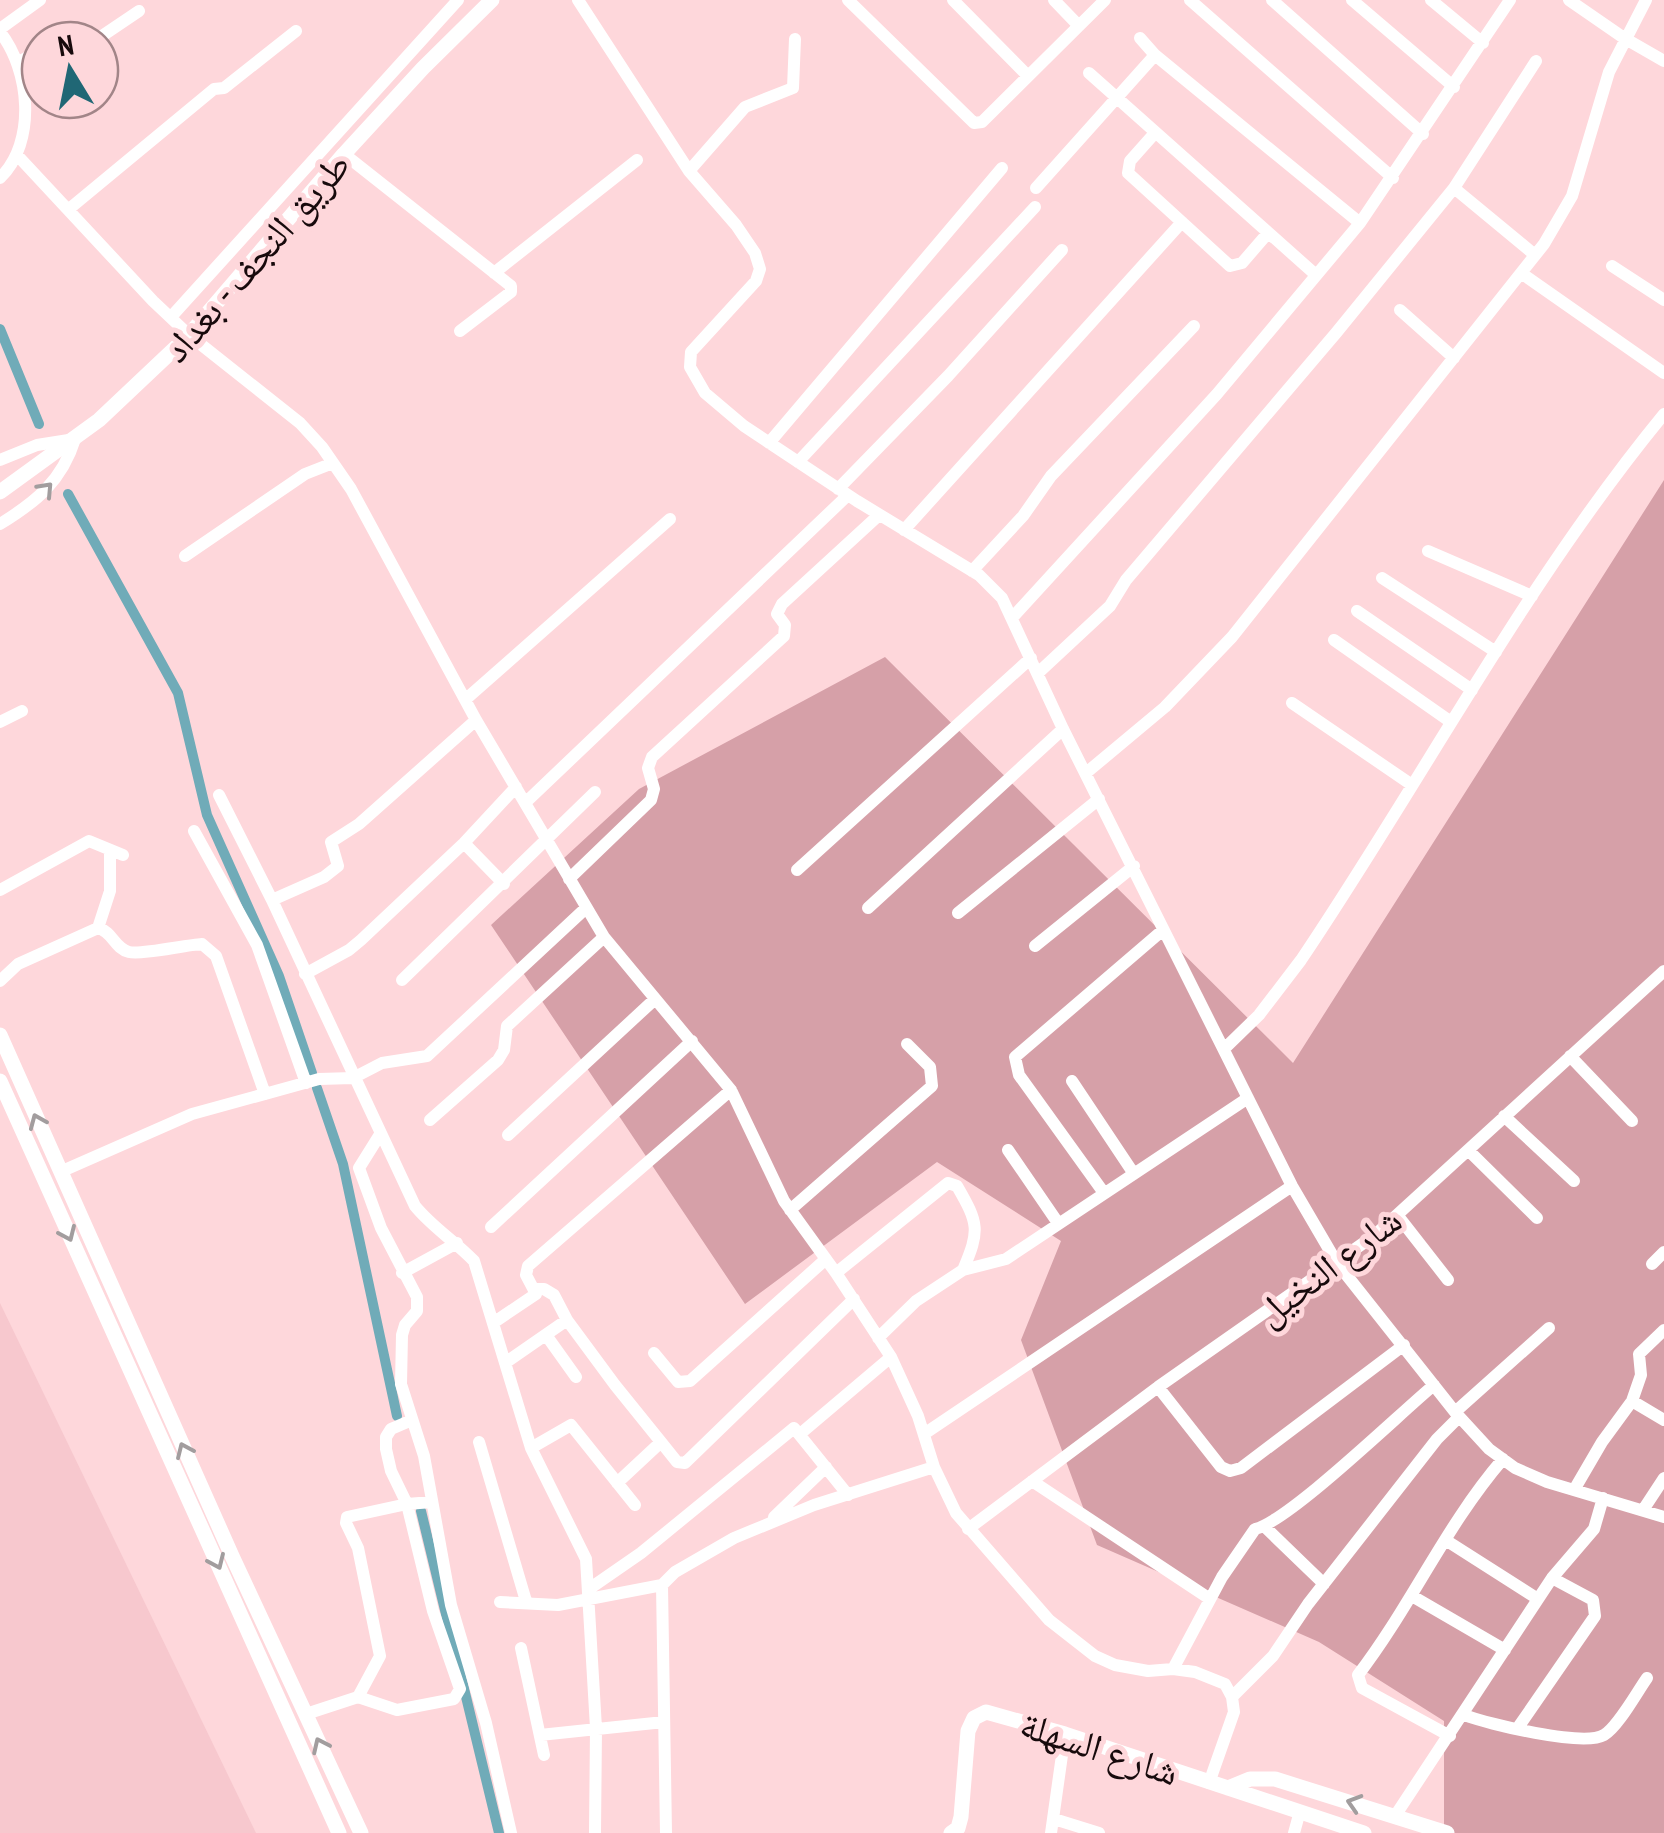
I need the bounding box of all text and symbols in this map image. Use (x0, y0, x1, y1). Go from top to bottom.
north arrow (20, 20, 120, 120)
text: N (55, 25, 76, 64)
street label: طريق النجف - بغداد (150, 140, 360, 372)
one-way arrow (34, 483, 52, 501)
one-way arrow (29, 1113, 49, 1131)
street label: شارع النخيل (1245, 1194, 1411, 1337)
one-way arrow (56, 1224, 76, 1242)
one-way arrow (176, 1442, 196, 1460)
one-way arrow (205, 1552, 225, 1570)
street label: شارع السهلة (1014, 1698, 1185, 1797)
one-way arrow (313, 1737, 333, 1755)
one-way arrow (1346, 1795, 1363, 1815)

